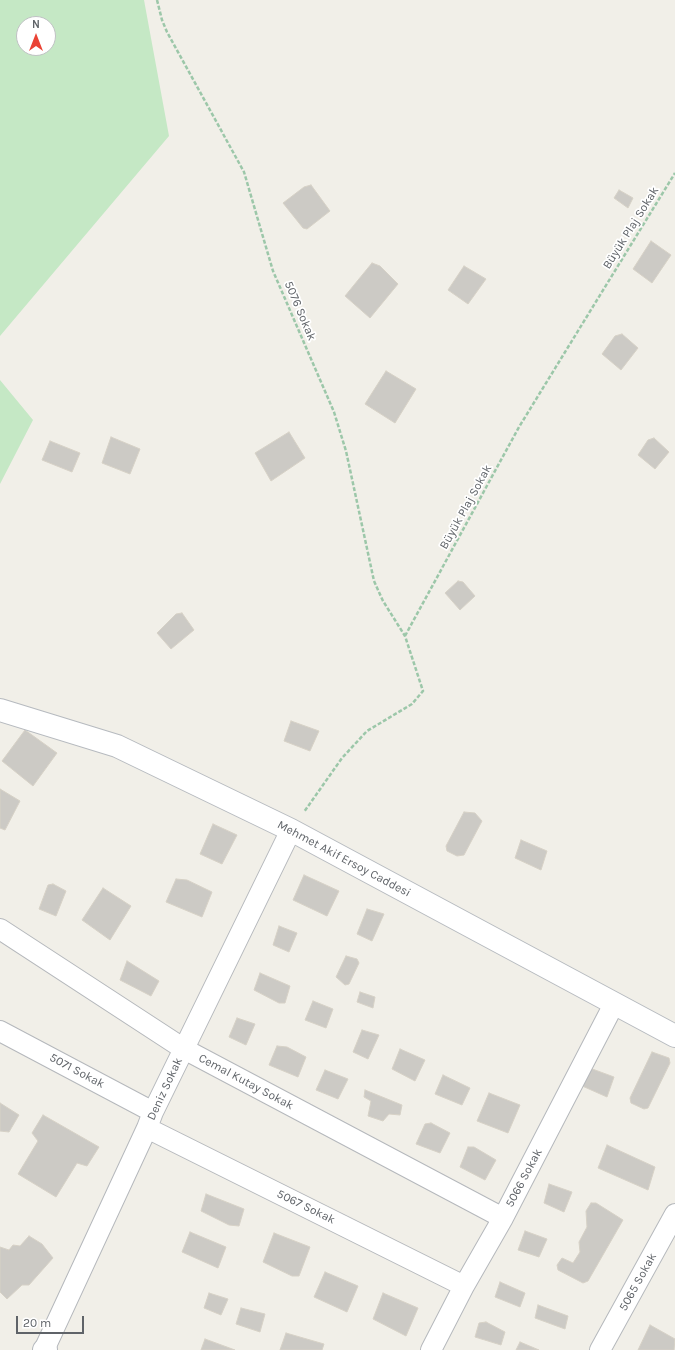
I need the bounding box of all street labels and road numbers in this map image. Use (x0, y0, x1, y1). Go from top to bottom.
street label: Büyük Plaj Sokak (600, 184, 662, 272)
street label: 5076 Sokak (281, 279, 319, 343)
street label: Büyük Plaj Sokak (437, 462, 495, 552)
street label: Mehmet Akif Ersoy Caddesi (275, 818, 413, 900)
street label: 5071 Sokak (47, 1050, 107, 1092)
street label: Cemal Kutay Sokak (196, 1051, 296, 1113)
street label: Deniz Sokak (144, 1055, 186, 1123)
street label: 5066 Sokak (503, 1146, 545, 1210)
street label: 5067 Sokak (274, 1187, 338, 1227)
street label: 5065 Sokak (616, 1250, 660, 1314)

